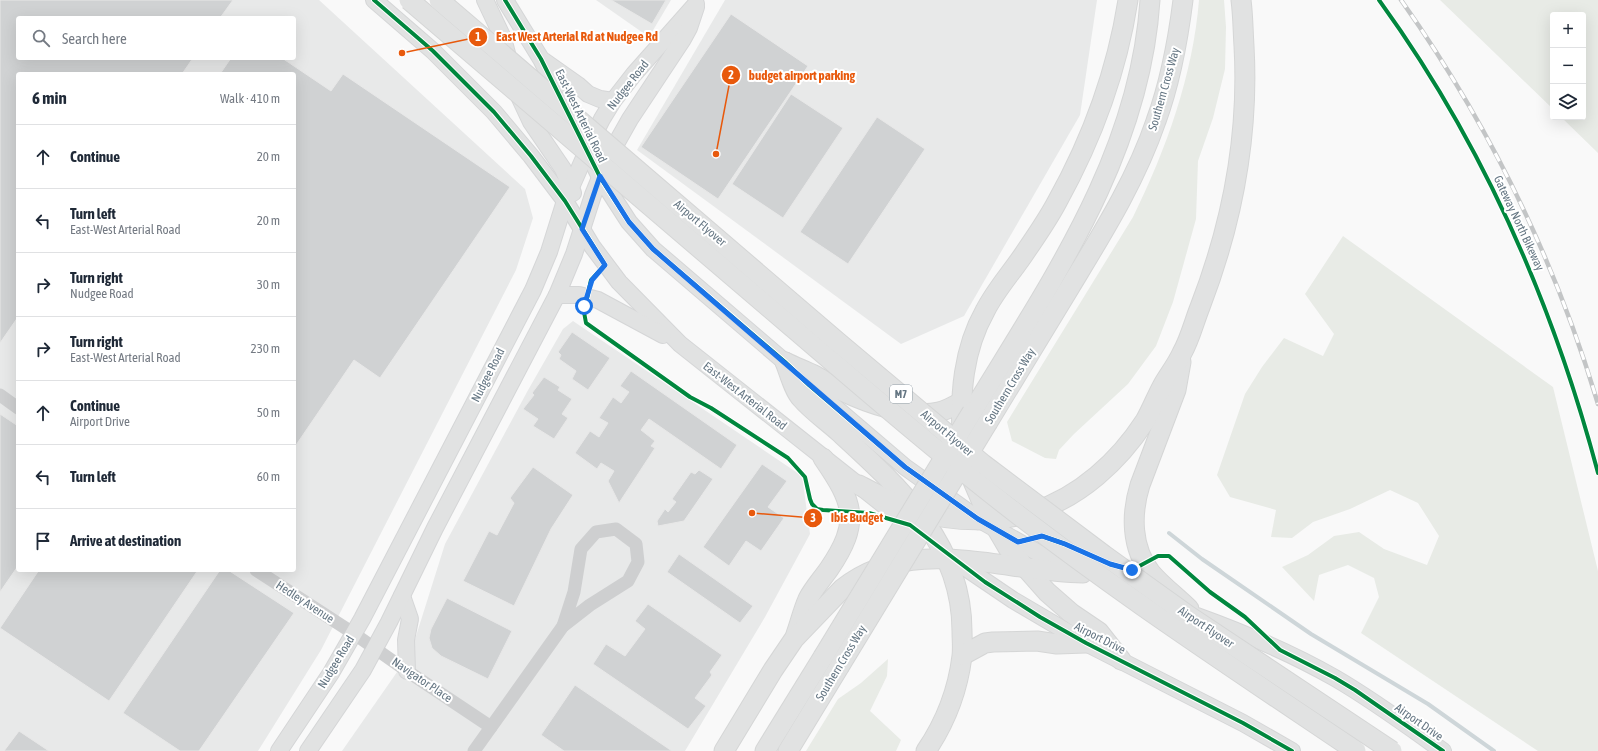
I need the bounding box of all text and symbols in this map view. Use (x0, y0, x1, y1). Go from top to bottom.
map controls (1550, 12, 1586, 120)
button: + (1550, 12, 1586, 48)
search box (16, 16, 296, 60)
callout: East West Arterial Rd at Nudgee Rd (468, 24, 666, 49)
icon: search (30, 27, 52, 49)
text: East West Arterial Rd at Nudgee Rd (496, 29, 658, 44)
text: Search here (62, 30, 127, 47)
text: 1 (475, 30, 481, 44)
street label: Southern Cross Way (1145, 46, 1183, 132)
button: − (1550, 48, 1586, 84)
street label: Nudgee Road (604, 57, 652, 113)
callout: budget airport parking (721, 63, 863, 88)
street label: East-West Arterial Road (552, 67, 610, 165)
text: 2 (728, 68, 734, 82)
text: budget airport parking (749, 68, 856, 83)
button: layers (1550, 84, 1586, 120)
text: 6 min (32, 88, 67, 108)
text: Walk · 410 m (220, 91, 280, 106)
icon: ahead (32, 146, 54, 168)
text: Continue (70, 148, 120, 165)
text: 20 m (257, 149, 280, 164)
street label: Gateway North Bikeway (1491, 173, 1547, 273)
street label: Airport Flyover (671, 197, 729, 249)
text: Turn left (70, 205, 116, 222)
icon: left (32, 210, 54, 232)
text: 20 m (257, 213, 280, 228)
text: East-West Arterial Road (70, 222, 181, 237)
text: Turn right (70, 269, 123, 286)
icon: right (32, 274, 54, 296)
text: 30 m (257, 277, 280, 292)
text: Nudgee Road (70, 286, 134, 301)
route start (575, 297, 593, 315)
text: Turn right (70, 333, 123, 350)
icon: right (32, 338, 54, 360)
text: 230 m (251, 341, 280, 356)
street label: Nudgee Road (468, 346, 508, 404)
street label: Southern Cross Way (982, 346, 1038, 426)
text: East-West Arterial Road (70, 350, 181, 365)
street label: East-West Arterial Road (700, 359, 790, 433)
road number: M7 (890, 385, 912, 403)
text: Continue (70, 397, 120, 414)
icon: ahead (32, 402, 54, 424)
text: 50 m (257, 405, 280, 420)
street label: Airport Flyover (918, 407, 976, 459)
text: Airport Drive (70, 414, 130, 429)
icon: left (32, 466, 54, 488)
text: Turn left (70, 468, 116, 485)
text: 60 m (257, 469, 280, 484)
callout: Ibis Budget (803, 505, 891, 530)
text: Ibis Budget (831, 510, 883, 525)
text: 3 (810, 511, 816, 525)
icon: arrive (32, 530, 54, 552)
text: Arrive at destination (70, 532, 181, 549)
route end (1123, 561, 1141, 579)
street label: Hedley Avenue (273, 578, 337, 626)
street label: Airport Flyover (1176, 603, 1237, 651)
street label: Airport Drive (1072, 619, 1128, 657)
street label: Southern Cross Way (813, 623, 869, 703)
street label: Nudgee Road (315, 633, 357, 691)
street label: Navigator Place (389, 655, 455, 705)
street label: Airport Drive (1392, 700, 1446, 744)

